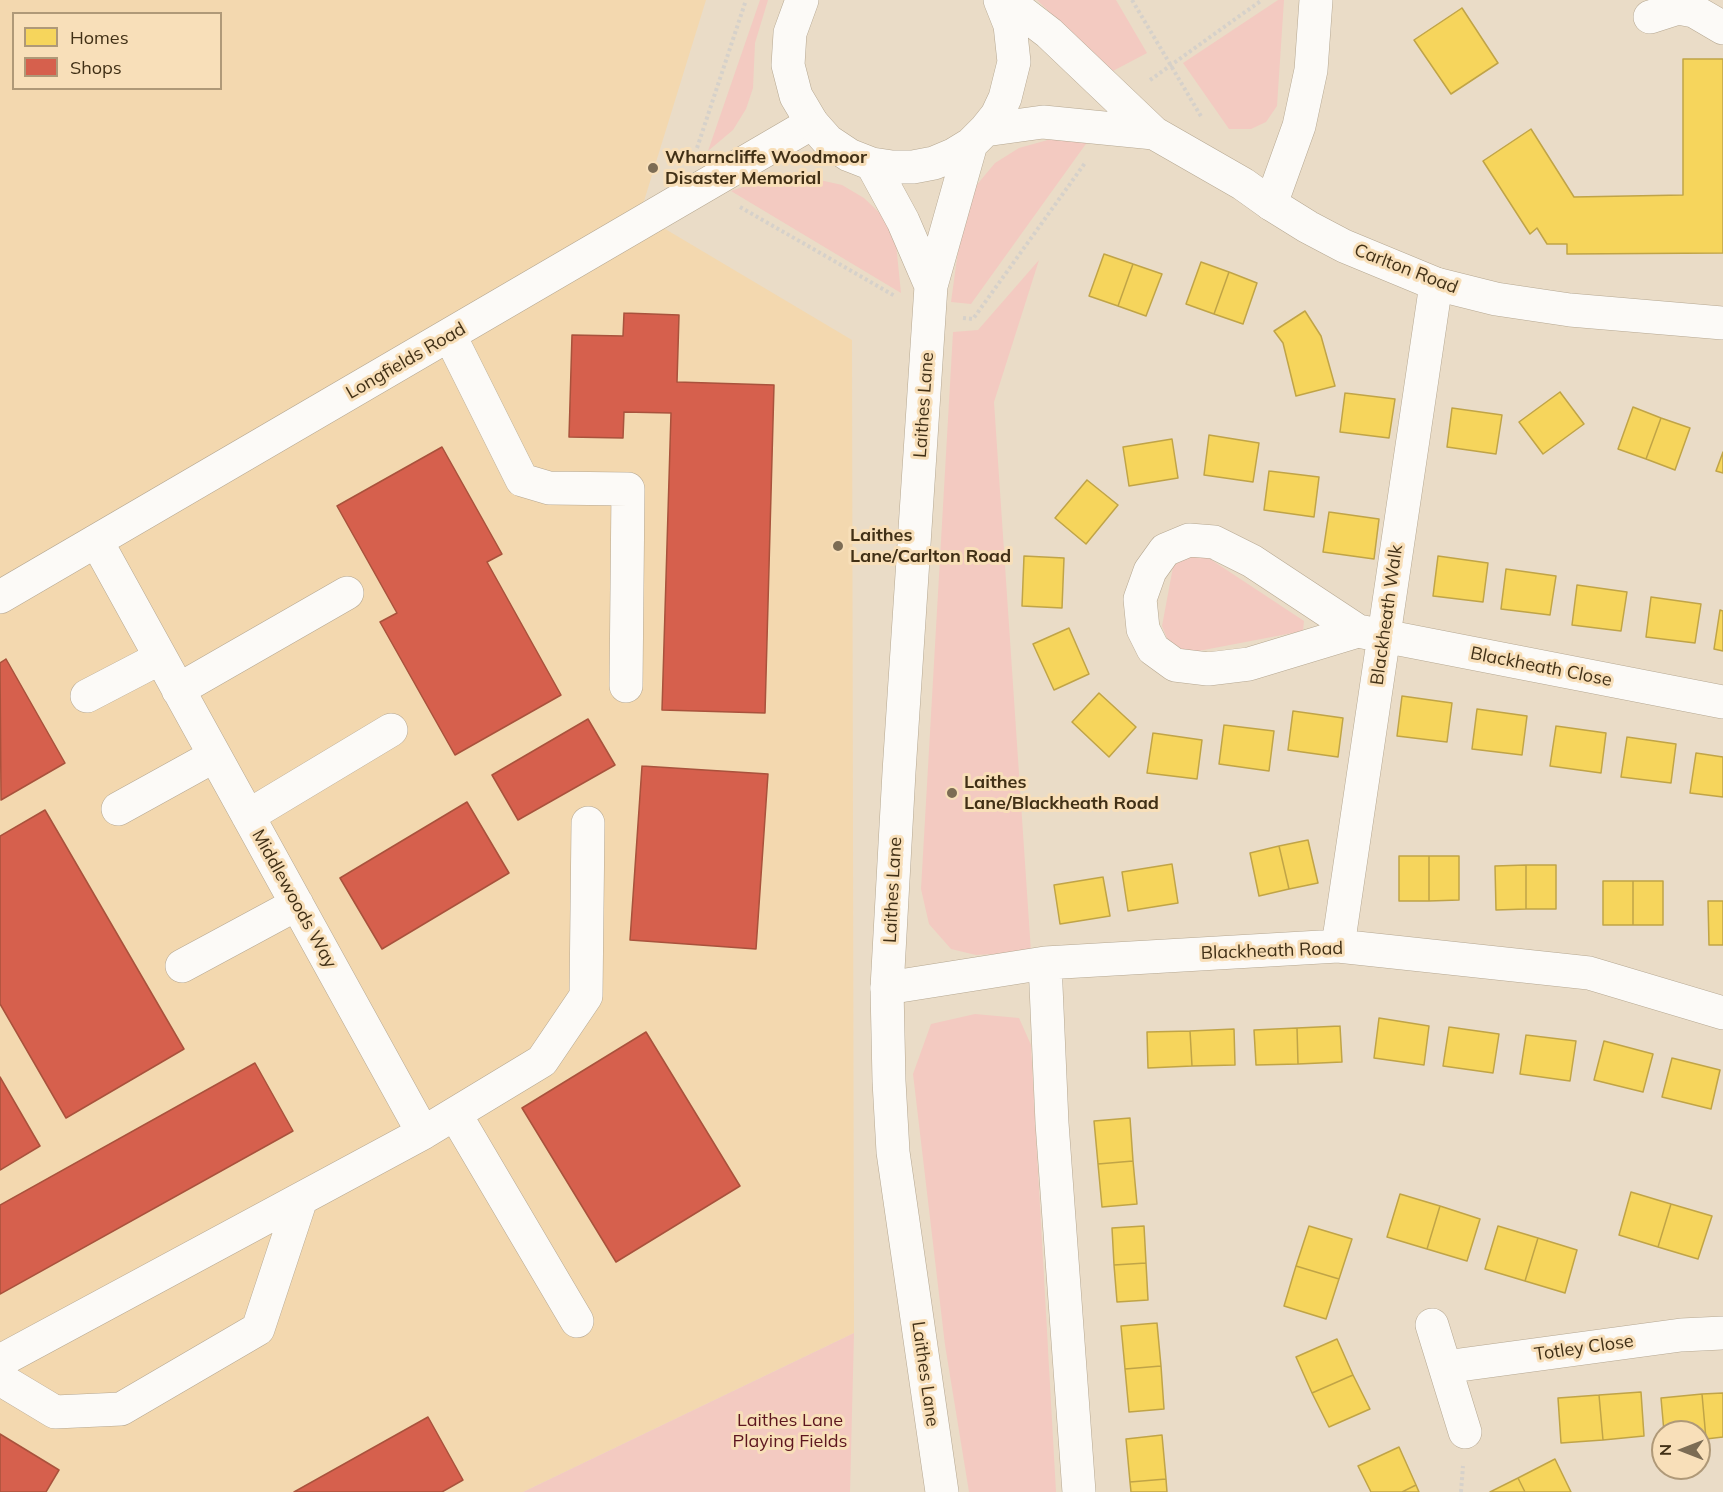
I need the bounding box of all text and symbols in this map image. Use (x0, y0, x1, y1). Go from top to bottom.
legend (12, 12, 222, 90)
text: Homes (70, 26, 129, 49)
text: Shops (70, 56, 122, 79)
place label: Wharncliffe Woodmoor Disaster Memorial (665, 147, 867, 190)
marker: Wharncliffe Woodmoor Disaster Memorial (646, 161, 660, 175)
street label: Carlton Road (1351, 239, 1461, 299)
street label: Longfields Road (342, 318, 470, 404)
street label: Laithes Lane (910, 351, 938, 459)
place label: Laithes Lane/Carlton Road (850, 525, 1011, 568)
marker: Laithes Lane/Carlton Road (831, 539, 845, 553)
street label: Blackheath Walk (1366, 543, 1408, 687)
street label: Blackheath Close (1468, 643, 1614, 691)
place label: Laithes Lane/Blackheath Road (964, 772, 1159, 814)
marker: Laithes Lane/Blackheath Road (945, 786, 959, 800)
street label: Middlewoods Way (247, 826, 341, 972)
street label: Laithes Lane (879, 836, 907, 944)
street label: Blackheath Road (1201, 938, 1343, 964)
street label: Laithes Lane (907, 1320, 943, 1428)
street label: Totley Close (1533, 1330, 1635, 1366)
park label: Laithes Lane Playing Fields (733, 1410, 847, 1452)
north arrow (1651, 1420, 1711, 1480)
text: N (1655, 1444, 1675, 1456)

